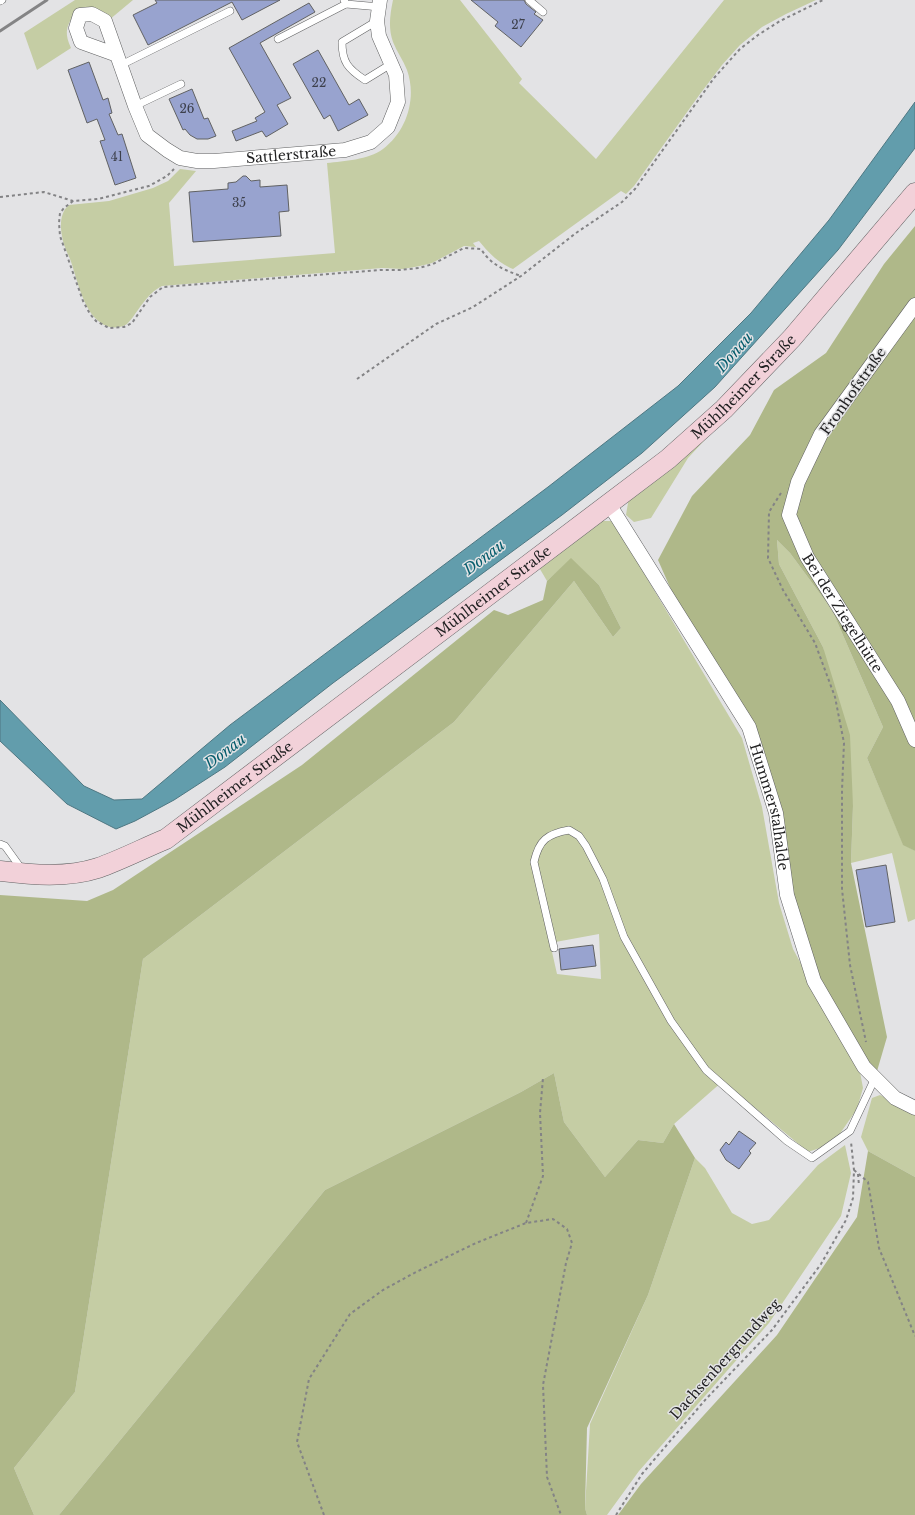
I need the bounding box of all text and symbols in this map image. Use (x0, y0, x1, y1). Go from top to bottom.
house number: 27 (511, 17, 526, 32)
house number: 22 (312, 75, 326, 90)
house number: 26 (179, 101, 195, 116)
street label: Sattlerstraße (245, 142, 337, 167)
house number: 41 (111, 149, 123, 164)
house number: 35 (232, 195, 246, 210)
water label: Donau (711, 328, 757, 377)
street label: Mühlheimer Straße (688, 331, 800, 443)
street label: Fronhofstraße (816, 344, 890, 438)
water label: Donau (459, 535, 509, 579)
street label: Mühlheimer Straße (432, 542, 555, 641)
street label: Bei der Ziegelhütte (798, 550, 887, 676)
water label: Donau (200, 729, 250, 773)
street label: Mühlheimer Straße (173, 737, 296, 837)
street label: Hummerstalhalde (746, 741, 793, 871)
street label: Dachsenbergrundweg (666, 1294, 784, 1423)

